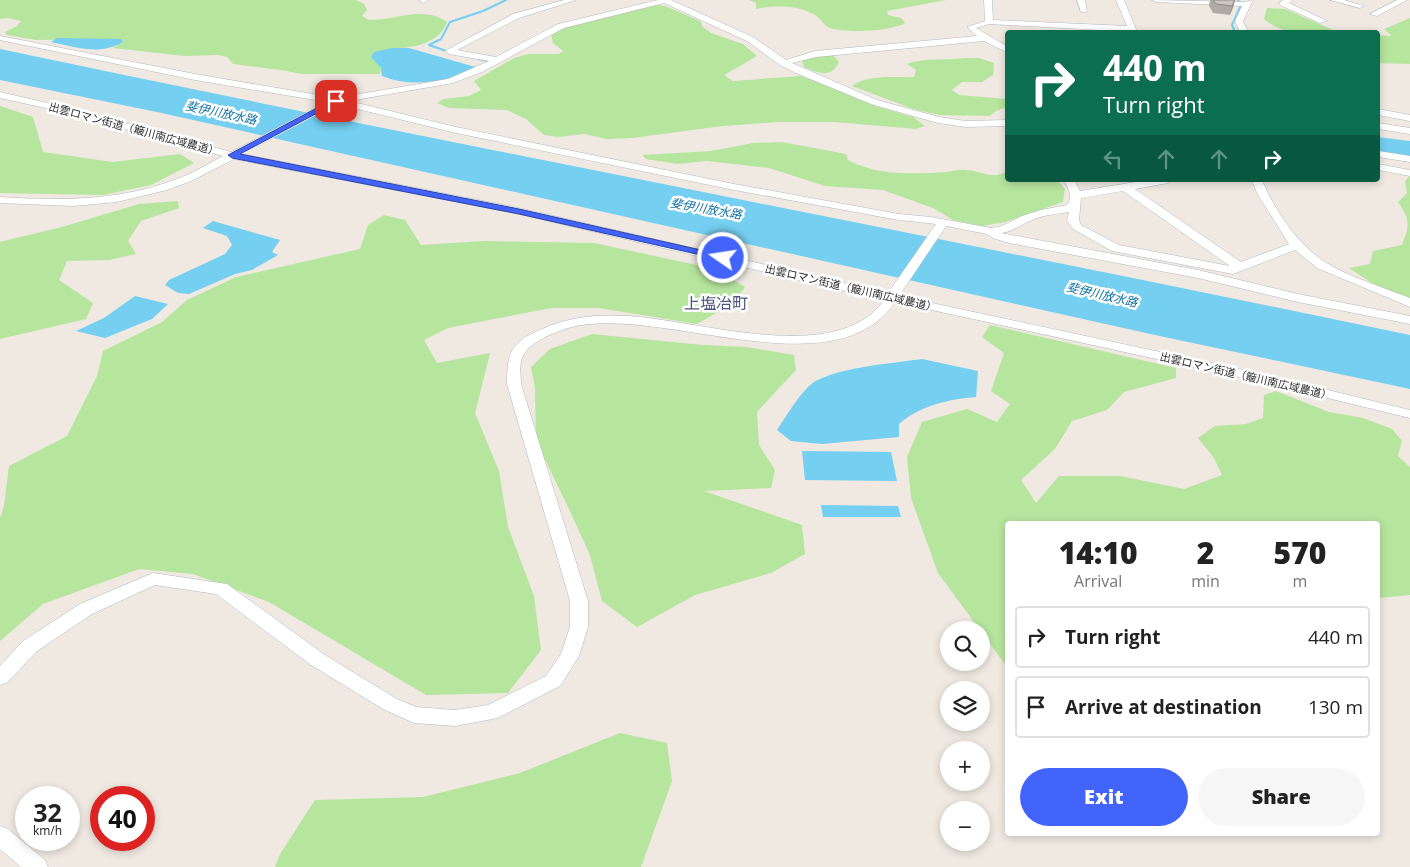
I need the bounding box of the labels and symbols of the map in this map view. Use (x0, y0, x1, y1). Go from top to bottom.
pin (315, 80, 357, 122)
water label: 斐伊川放水路 (184, 97, 259, 129)
street label: 出雲ロマン街道（簸川南広域農道） (47, 98, 221, 159)
water label: 斐伊川放水路 (669, 194, 744, 223)
position arrow (696, 231, 748, 283)
street label: 出雲ロマン街道（簸川南広域農道） (764, 260, 939, 315)
water label: 斐伊川放水路 (1065, 278, 1140, 311)
district label: 上塩冶町 (684, 292, 748, 314)
street label: 出雲ロマン街道（簸川南広域農道） (1159, 348, 1334, 403)
speed limit sign: 40 (90, 786, 155, 851)

